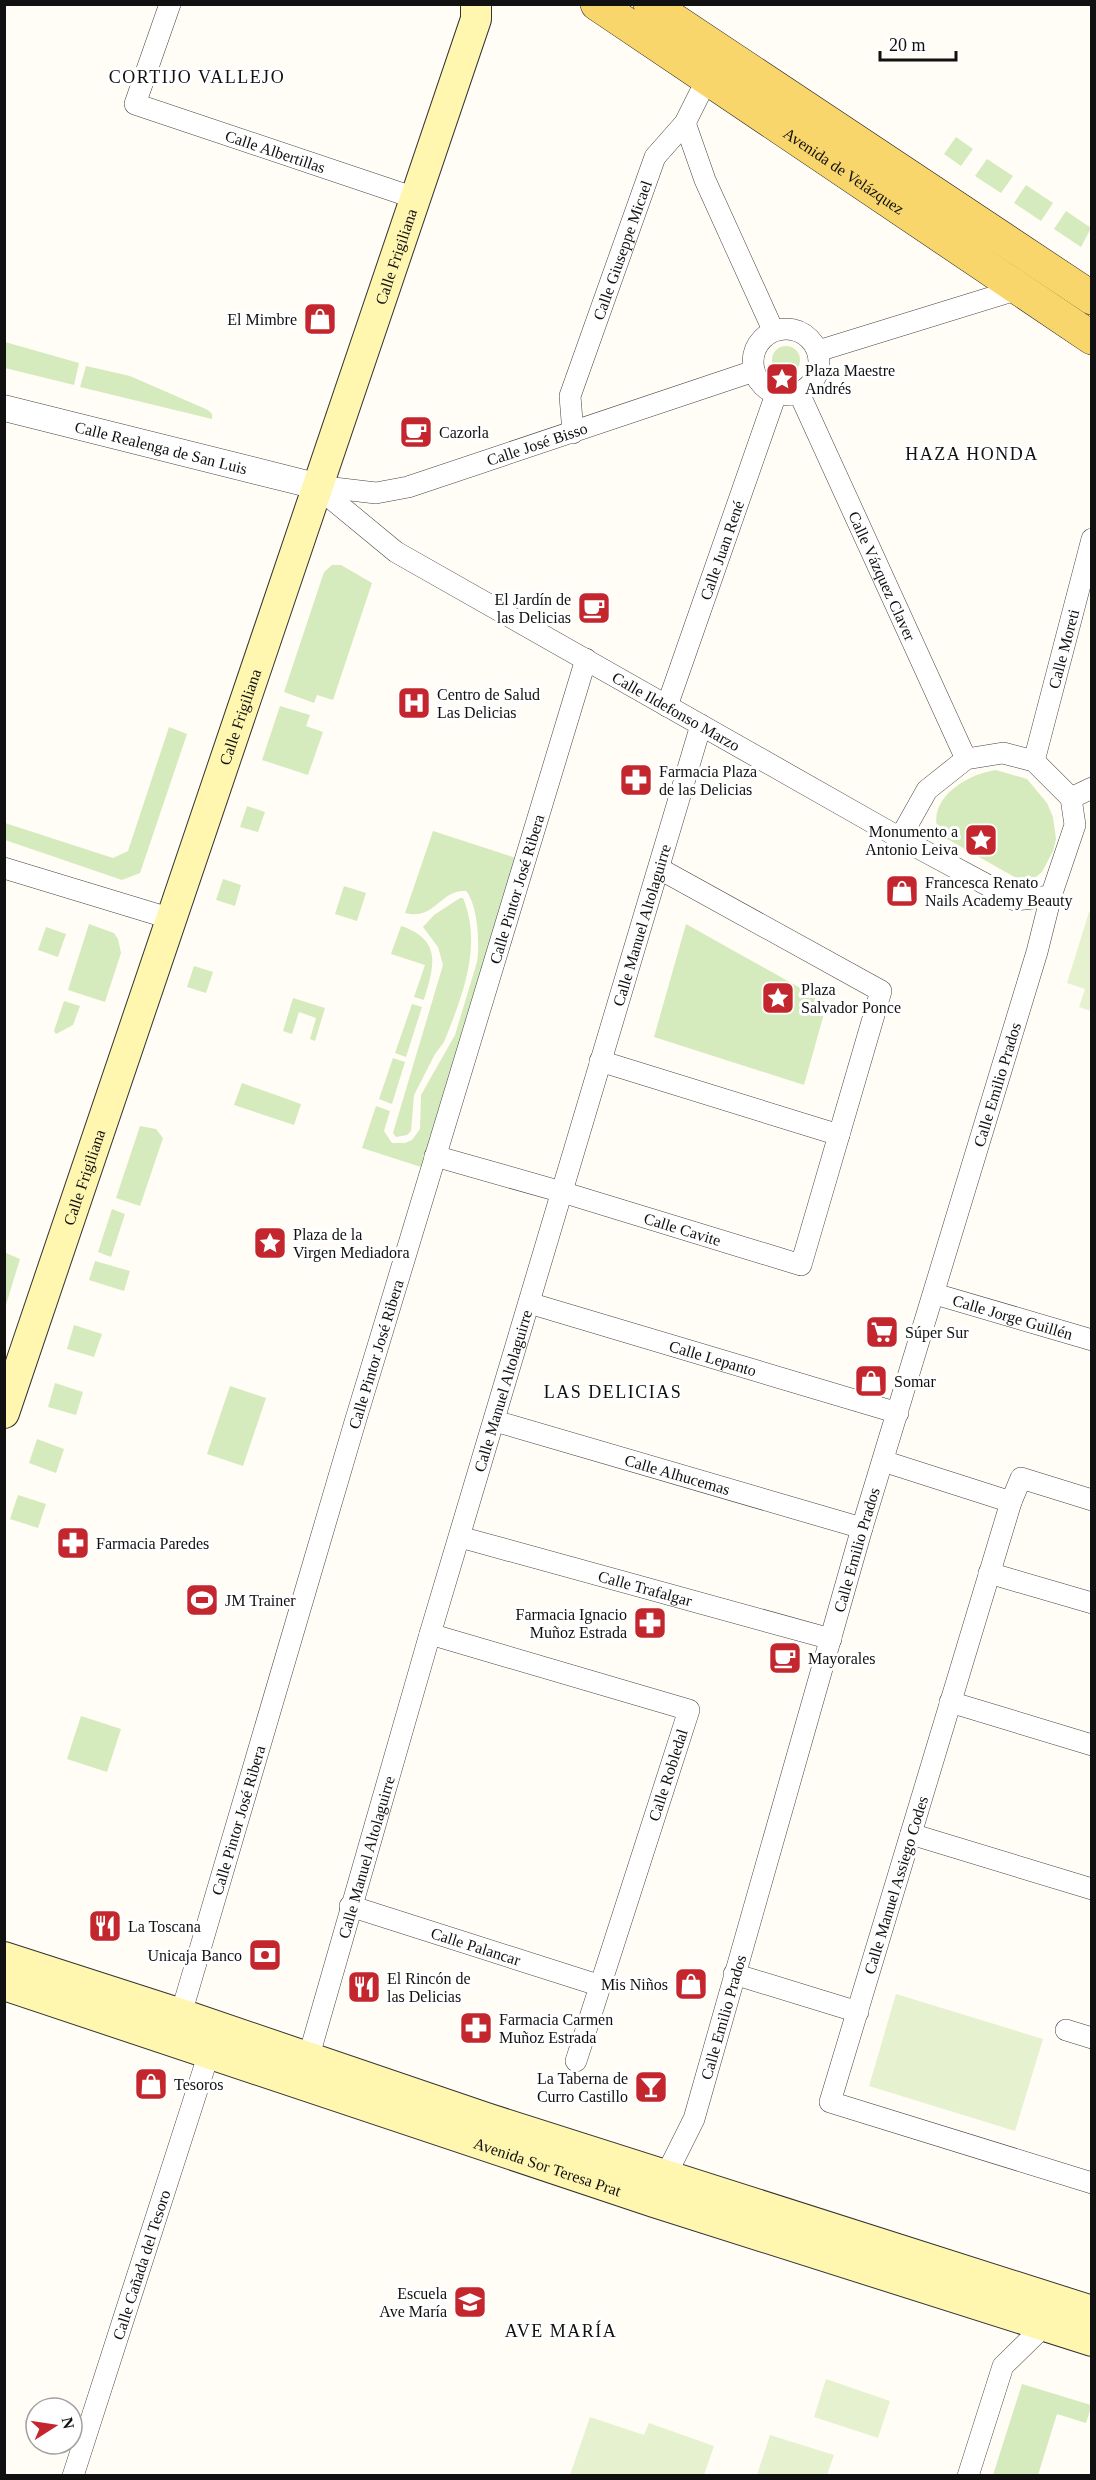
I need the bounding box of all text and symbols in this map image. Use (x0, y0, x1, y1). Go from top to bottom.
scale bar (880, 24, 956, 62)
text: 20 m (889, 35, 926, 55)
district label: CORTIJO VALLEJO (109, 67, 285, 87)
street label: Avenida de Velázquez (781, 124, 907, 217)
street label: Calle Albertillas (223, 126, 328, 176)
street label: Calle Giuseppe Micael (589, 178, 655, 322)
street label: Calle Frigiliana (371, 206, 420, 307)
shop icon: El Mimbre (302, 301, 338, 337)
place label: El Mimbre (227, 311, 297, 328)
place icon: Plaza Maestre Andrés (764, 361, 800, 397)
place label: Plaza Maestre Andrés (805, 362, 895, 397)
cafe icon: Cazorla (398, 414, 434, 450)
street label: Calle Realenga de San Luis (73, 418, 249, 477)
street label: Calle José Bisso (485, 419, 589, 469)
place label: Cazorla (439, 424, 489, 441)
district label: HAZA HONDA (905, 444, 1039, 464)
street label: Calle Juan René (696, 498, 747, 602)
street label: Calle Vázquez Claver (846, 509, 920, 644)
cafe icon: El Jardín de las Delicias (576, 590, 612, 626)
place label: El Jardín de las Delicias (495, 591, 571, 626)
street label: Calle Moreti (1045, 607, 1082, 690)
street label: Calle Frigiliana (216, 667, 264, 767)
street label: Calle Ildefonso Marzo (609, 668, 743, 754)
hospital icon: Centro de Salud Las Delicias (396, 685, 432, 721)
place label: Centro de Salud Las Delicias (437, 686, 540, 721)
pharmacy icon: Farmacia Plaza de las Delicias (618, 762, 654, 798)
place label: Farmacia Plaza de las Delicias (659, 763, 757, 798)
street label: Calle Pintor José Ribera (486, 812, 547, 966)
place icon: Monumento a Antonio Leiva (963, 822, 999, 858)
place label: Monumento a Antonio Leiva (865, 823, 958, 858)
street label: Calle Manuel Altolaguirre (609, 842, 674, 1008)
shop icon: Francesca Renato Nails Academy Beauty (884, 873, 920, 909)
place label: Francesca Renato Nails Academy Beauty (925, 874, 1073, 910)
place icon: Plaza Salvador Ponce (760, 980, 796, 1016)
place label: Plaza Salvador Ponce (801, 981, 901, 1016)
street label: Calle Emilio Prados (970, 1020, 1024, 1149)
street label: Calle Frigiliana (60, 1127, 108, 1227)
street label: Calle Cavite (642, 1209, 723, 1249)
place icon: Plaza de la Virgen Mediadora (252, 1225, 288, 1261)
place label: Plaza de la Virgen Mediadora (293, 1226, 409, 1262)
street label: Calle Pintor José Ribera (345, 1277, 406, 1431)
street label: Calle Jorge Guillén (951, 1291, 1075, 1342)
street label: Calle Manuel Altolaguirre (470, 1308, 535, 1474)
supermarket icon: Súper Sur (864, 1314, 900, 1350)
place label: Súper Sur (905, 1324, 969, 1342)
street label: Calle Lepanto (667, 1337, 759, 1379)
shop icon: Somar (853, 1363, 889, 1399)
place label: Somar (894, 1373, 936, 1390)
district label: LAS DELICIAS (544, 1382, 682, 1402)
street label: Calle Alhucemas (623, 1451, 732, 1498)
street label: Calle Emilio Prados (830, 1485, 882, 1614)
pharmacy icon: Farmacia Paredes (55, 1525, 91, 1561)
place label: Farmacia Paredes (96, 1535, 209, 1552)
street label: Calle Trafalgar (596, 1567, 695, 1609)
sports icon: JM Trainer (184, 1582, 220, 1618)
place label: JM Trainer (225, 1592, 296, 1609)
pharmacy icon: Farmacia Ignacio Muñoz Estrada (632, 1605, 668, 1641)
place label: Farmacia Ignacio Muñoz Estrada (516, 1606, 627, 1641)
cafe icon: Mayorales (767, 1640, 803, 1676)
place label: Mayorales (808, 1650, 876, 1668)
street label: Calle Robledal (645, 1726, 691, 1823)
street label: Calle Pintor José Ribera (208, 1743, 268, 1897)
street label: Calle Manuel Altolaguirre (335, 1774, 397, 1940)
street label: Calle Manuel Assiego Codes (861, 1794, 932, 1976)
restaurant icon: La Toscana (87, 1908, 123, 1944)
place label: La Toscana (128, 1918, 201, 1935)
street label: Calle Palancar (429, 1924, 523, 1968)
bank icon: Unicaja Banco (247, 1937, 283, 1973)
place label: Unicaja Banco (147, 1947, 242, 1965)
street label: Calle Emilio Prados (697, 1953, 749, 2081)
shop icon: Mis Niños (673, 1966, 709, 2002)
restaurant icon: El Rincón de las Delicias (346, 1969, 382, 2005)
place label: El Rincón de las Delicias (387, 1970, 471, 2005)
place label: Mis Niños (601, 1976, 668, 1993)
pharmacy icon: Farmacia Carmen Muñoz Estrada (458, 2010, 494, 2046)
place label: Farmacia Carmen Muñoz Estrada (499, 2011, 613, 2046)
shop icon: Tesoros (133, 2066, 169, 2102)
bar icon: La Taberna de Curro Castillo (633, 2069, 669, 2105)
place label: La Taberna de Curro Castillo (537, 2070, 628, 2105)
place label: Tesoros (174, 2076, 224, 2093)
street label: Avenida Sor Teresa Prat (472, 2134, 624, 2199)
street label: Calle Cañada del Tesoro (109, 2188, 173, 2342)
school or university icon: Escuela Ave María (452, 2284, 488, 2320)
place label: Escuela Ave María (379, 2285, 447, 2320)
district label: AVE MARÍA (505, 2320, 617, 2341)
north arrow (24, 2396, 84, 2456)
text: N (59, 2416, 78, 2431)

